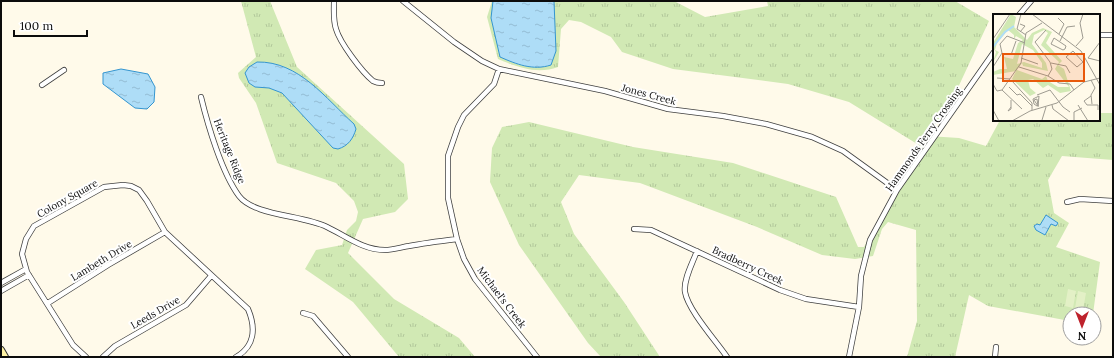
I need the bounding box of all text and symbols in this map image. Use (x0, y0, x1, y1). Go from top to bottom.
scale bar (14, 12, 87, 38)
inset map (993, 14, 1100, 121)
text: 100 m (20, 18, 53, 33)
street label: Jones Creek (619, 81, 678, 108)
street label: Hammonds Ferry Crossing (882, 84, 965, 194)
street label: Heritage Ridge (211, 117, 249, 186)
street label: Colony Square (35, 176, 100, 220)
street label: Lambeth Drive (68, 237, 135, 284)
street label: Bradberry Creek (710, 243, 786, 288)
street label: Michael's Creek (474, 264, 529, 331)
street label: Leeds Drive (128, 293, 183, 332)
north arrow (1062, 306, 1102, 346)
text: N (1077, 329, 1086, 343)

